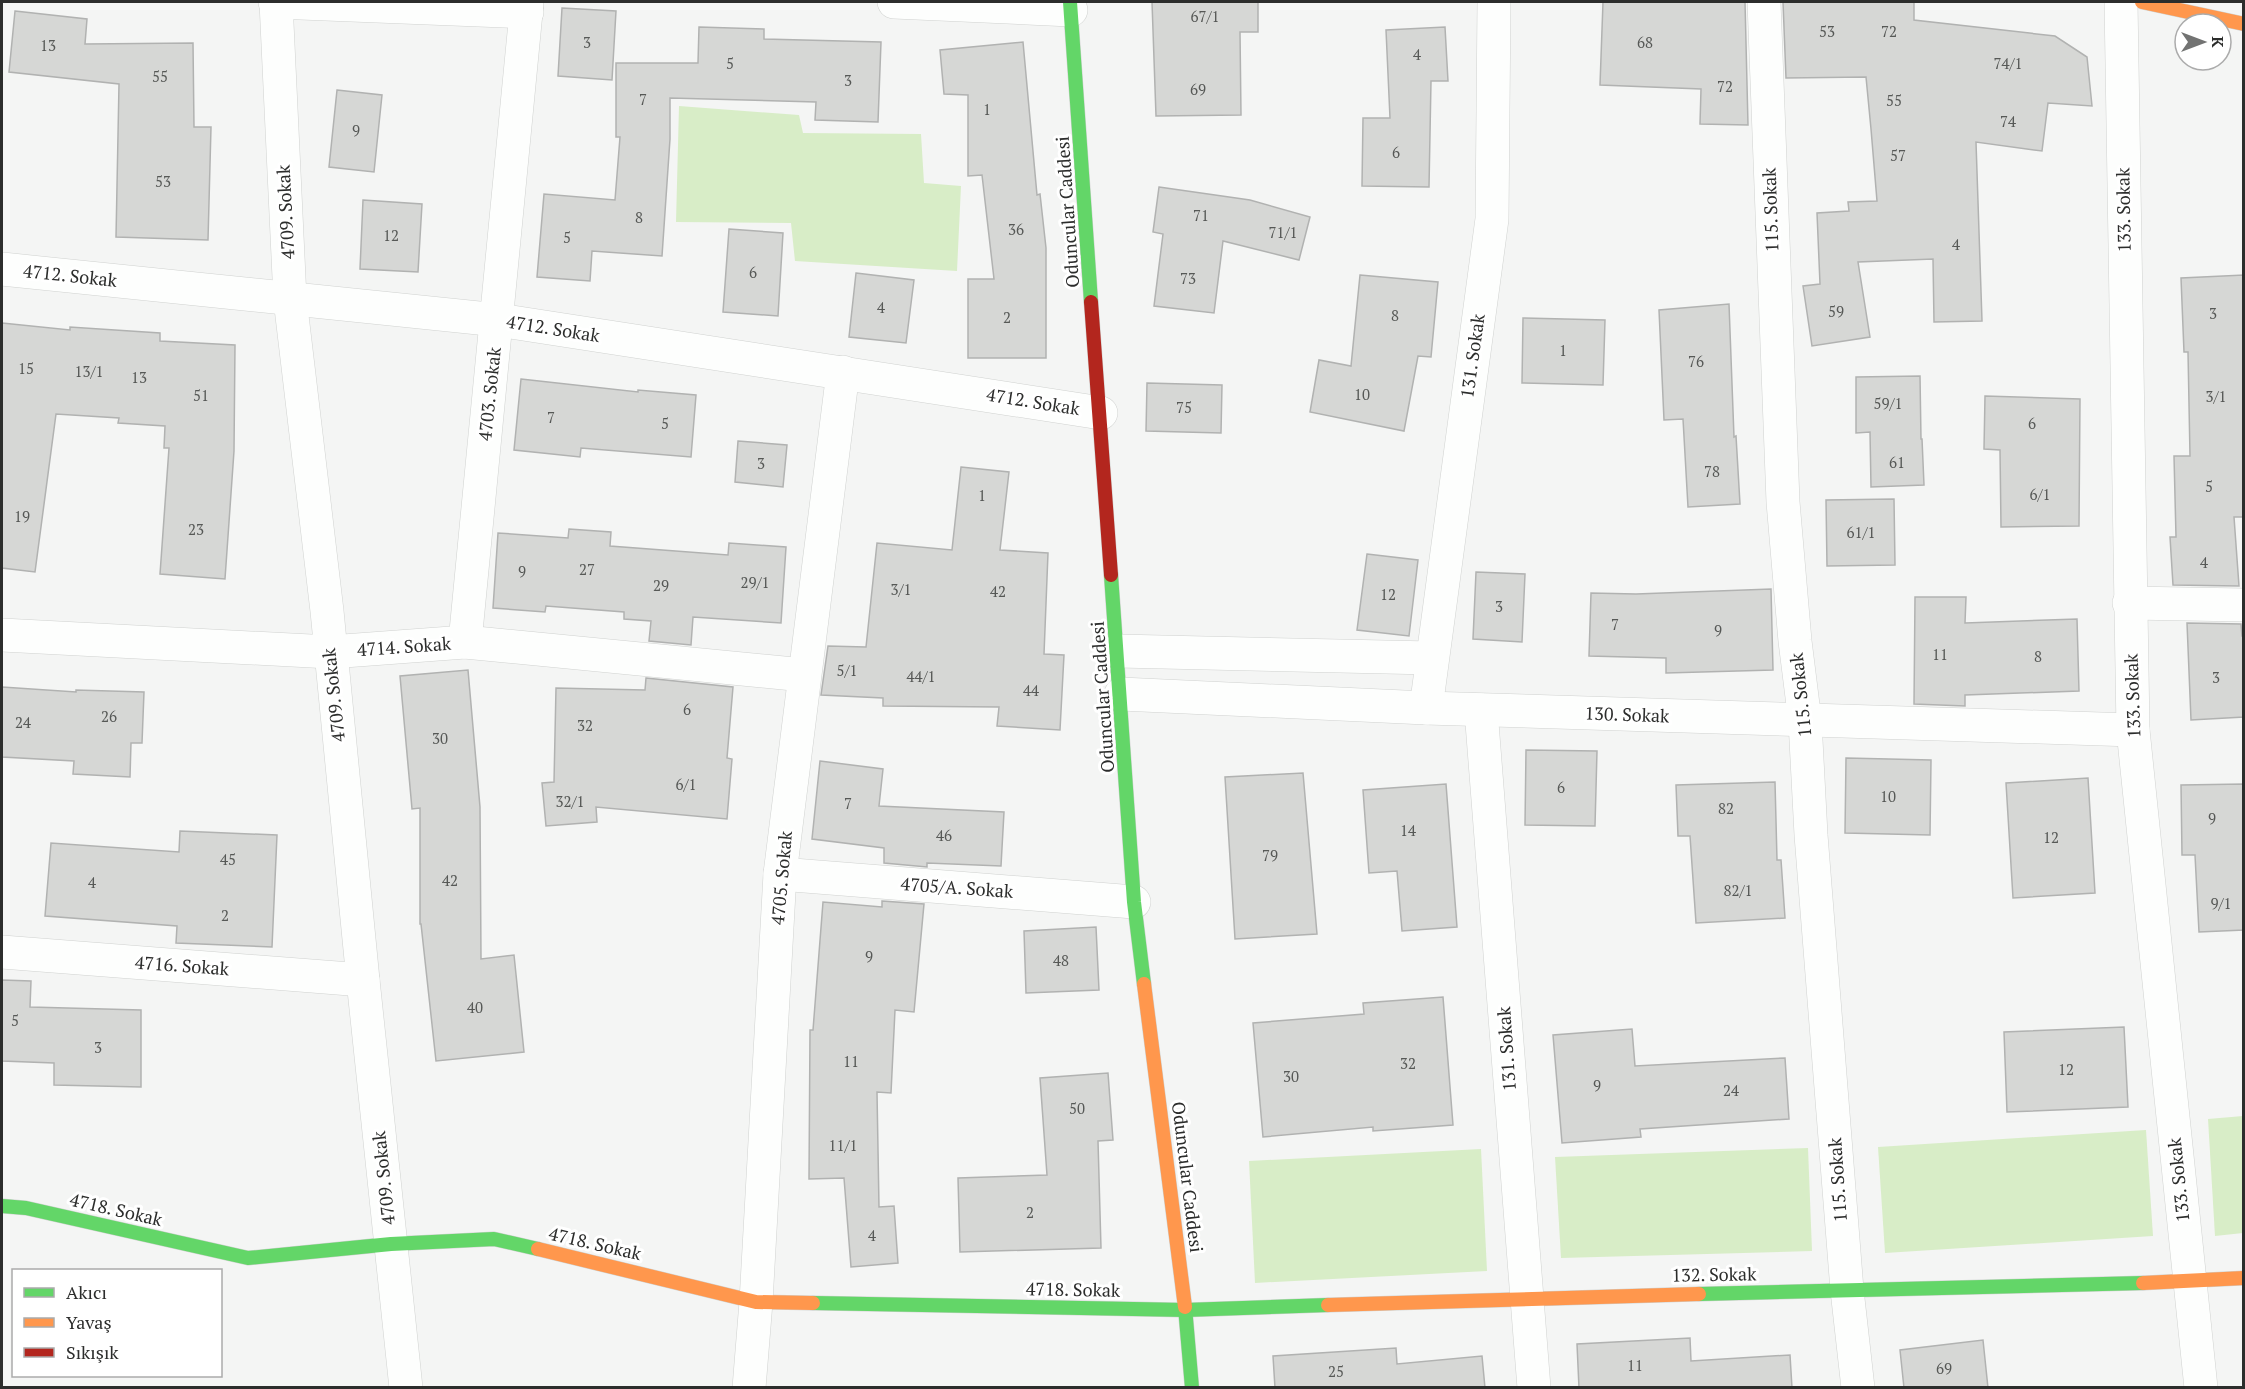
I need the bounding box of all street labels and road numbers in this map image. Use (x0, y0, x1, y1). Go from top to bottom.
street label: Oduncular Caddesi (1050, 136, 1084, 289)
street label: 4709. Sokak (271, 164, 299, 260)
street label: 115. Sokak (1757, 167, 1783, 253)
street label: 133. Sokak (2110, 167, 2136, 253)
street label: 4712. Sokak (22, 258, 119, 292)
street label: 4712. Sokak (505, 309, 602, 347)
street label: 131. Sokak (1454, 312, 1490, 399)
street label: 4703. Sokak (472, 345, 506, 442)
street label: 4712. Sokak (985, 382, 1082, 420)
street label: Oduncular Caddesi (1085, 621, 1119, 774)
street label: 4714. Sokak (356, 631, 453, 661)
street label: 4709. Sokak (316, 646, 350, 743)
street label: 115. Sokak (1784, 651, 1816, 738)
street label: 133. Sokak (2119, 653, 2145, 739)
street label: 130. Sokak (1584, 701, 1670, 727)
street label: 4705. Sokak (765, 829, 797, 926)
street label: 4705/A. Sokak (900, 871, 1015, 903)
street label: 4716. Sokak (134, 950, 231, 980)
street label: 131. Sokak (1491, 1005, 1521, 1092)
street label: Oduncular Caddesi (1167, 1100, 1209, 1254)
street label: 4709. Sokak (366, 1129, 400, 1226)
street label: 115. Sokak (1822, 1136, 1852, 1223)
street label: 133. Sokak (2162, 1136, 2194, 1223)
street label: 4718. Sokak (68, 1187, 166, 1231)
street label: 4718. Sokak (547, 1221, 645, 1265)
street label: 132. Sokak (1671, 1261, 1757, 1287)
street label: 4718. Sokak (1026, 1276, 1121, 1302)

